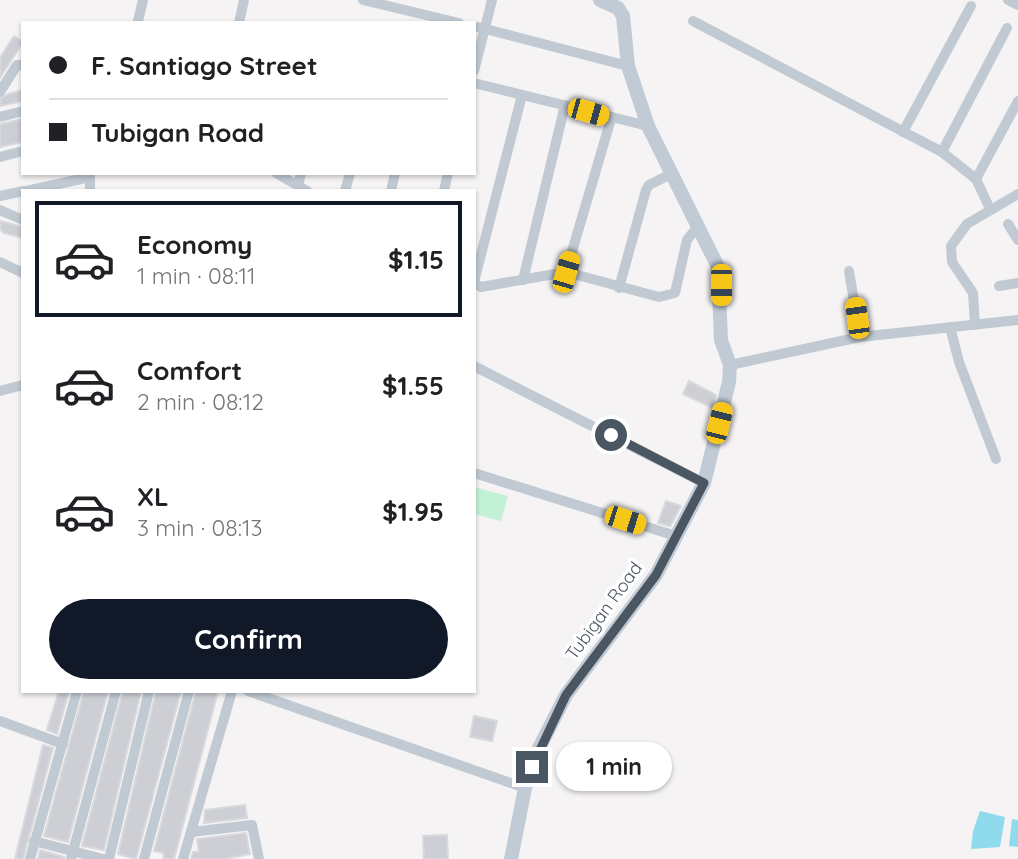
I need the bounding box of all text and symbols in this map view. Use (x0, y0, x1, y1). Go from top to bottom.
text: F. Santiago Street (91, 49, 318, 82)
car (565, 96, 612, 128)
text: Tubigan Road (91, 116, 264, 149)
icon: car (53, 228, 116, 291)
text: Economy (137, 228, 252, 261)
text: $1.15 (388, 243, 444, 276)
car (551, 249, 582, 295)
text: 1 min · 08:11 (137, 261, 255, 290)
car (711, 264, 732, 306)
car (844, 296, 871, 340)
icon: car (53, 354, 116, 417)
text: Comfort (137, 354, 242, 387)
text: $1.55 (382, 369, 444, 402)
text: 2 min · 08:12 (137, 387, 264, 416)
car (704, 400, 735, 446)
route start (595, 419, 627, 451)
icon: car (53, 480, 116, 543)
text: XL (137, 480, 169, 513)
text: $1.95 (382, 495, 444, 528)
car (602, 504, 649, 536)
text: 3 min · 08:13 (137, 513, 263, 542)
street label: Tubigan Road (560, 557, 647, 664)
button: Confirm (49, 599, 448, 679)
callout: 1 min (556, 742, 672, 792)
route end (516, 751, 548, 783)
text: 1 min (586, 752, 642, 781)

